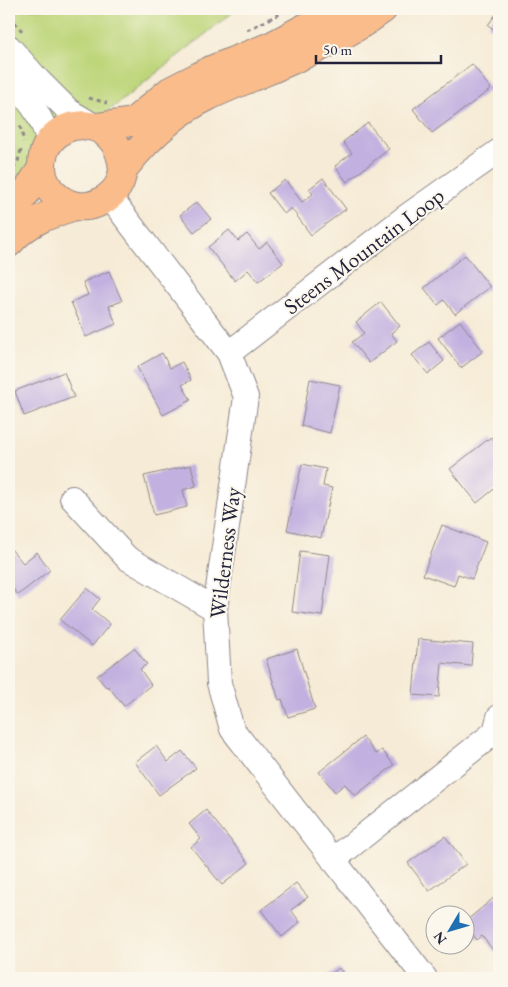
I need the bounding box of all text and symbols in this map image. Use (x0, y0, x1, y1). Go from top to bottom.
scale bar (316, 32, 440, 64)
text: 50 m (323, 40, 352, 59)
street label: Steens Mountain Loop (278, 181, 450, 321)
street label: Wilderness Way (203, 485, 248, 620)
north arrow (426, 904, 476, 954)
text: N (429, 927, 450, 948)

